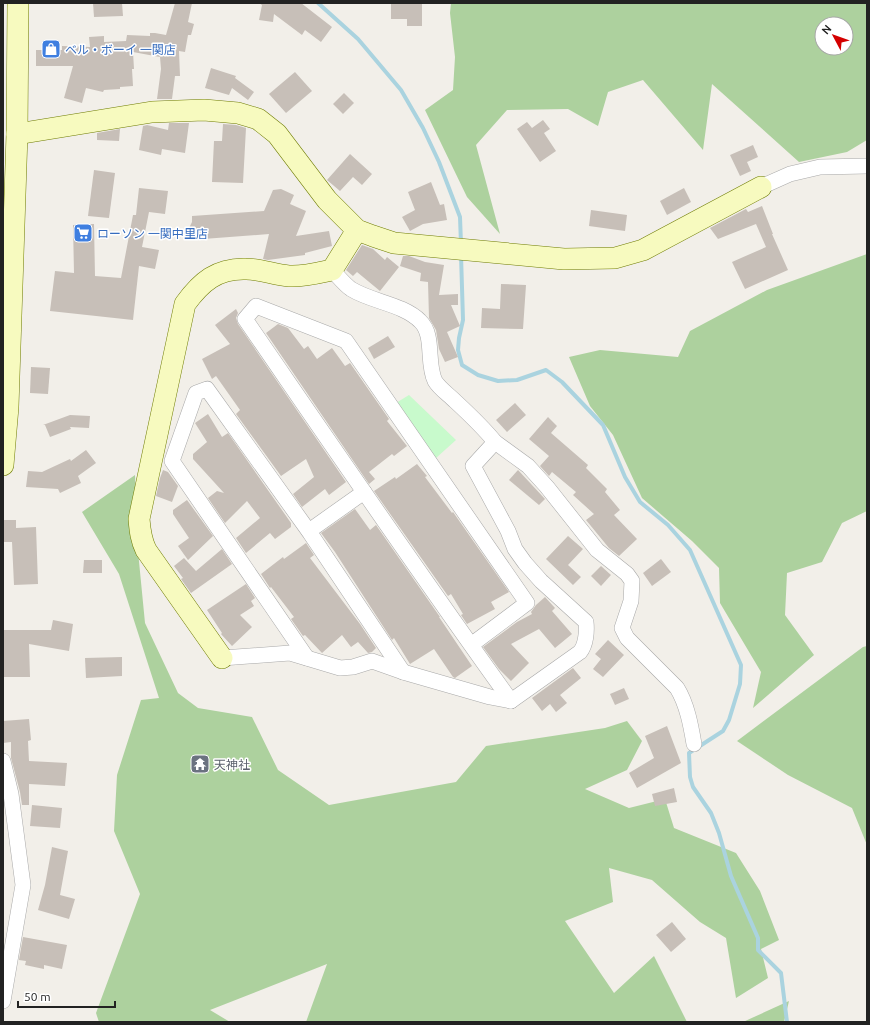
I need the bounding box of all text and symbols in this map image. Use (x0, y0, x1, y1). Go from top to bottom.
north arrow (814, 16, 854, 56)
text: N (819, 22, 834, 36)
shop icon: ベル・ボーイ 一関店 (40, 38, 62, 60)
place label: ベル・ボーイ 一関店 (65, 43, 176, 56)
supermarket icon: ローソン 一関中里店 (72, 222, 94, 244)
place label: ローソン 一関中里店 (97, 227, 208, 240)
temple icon: 天神社 (189, 753, 211, 775)
place label: 天神社 (214, 758, 250, 771)
scale bar (18, 983, 115, 1009)
text: 50 m (24, 990, 51, 1003)

